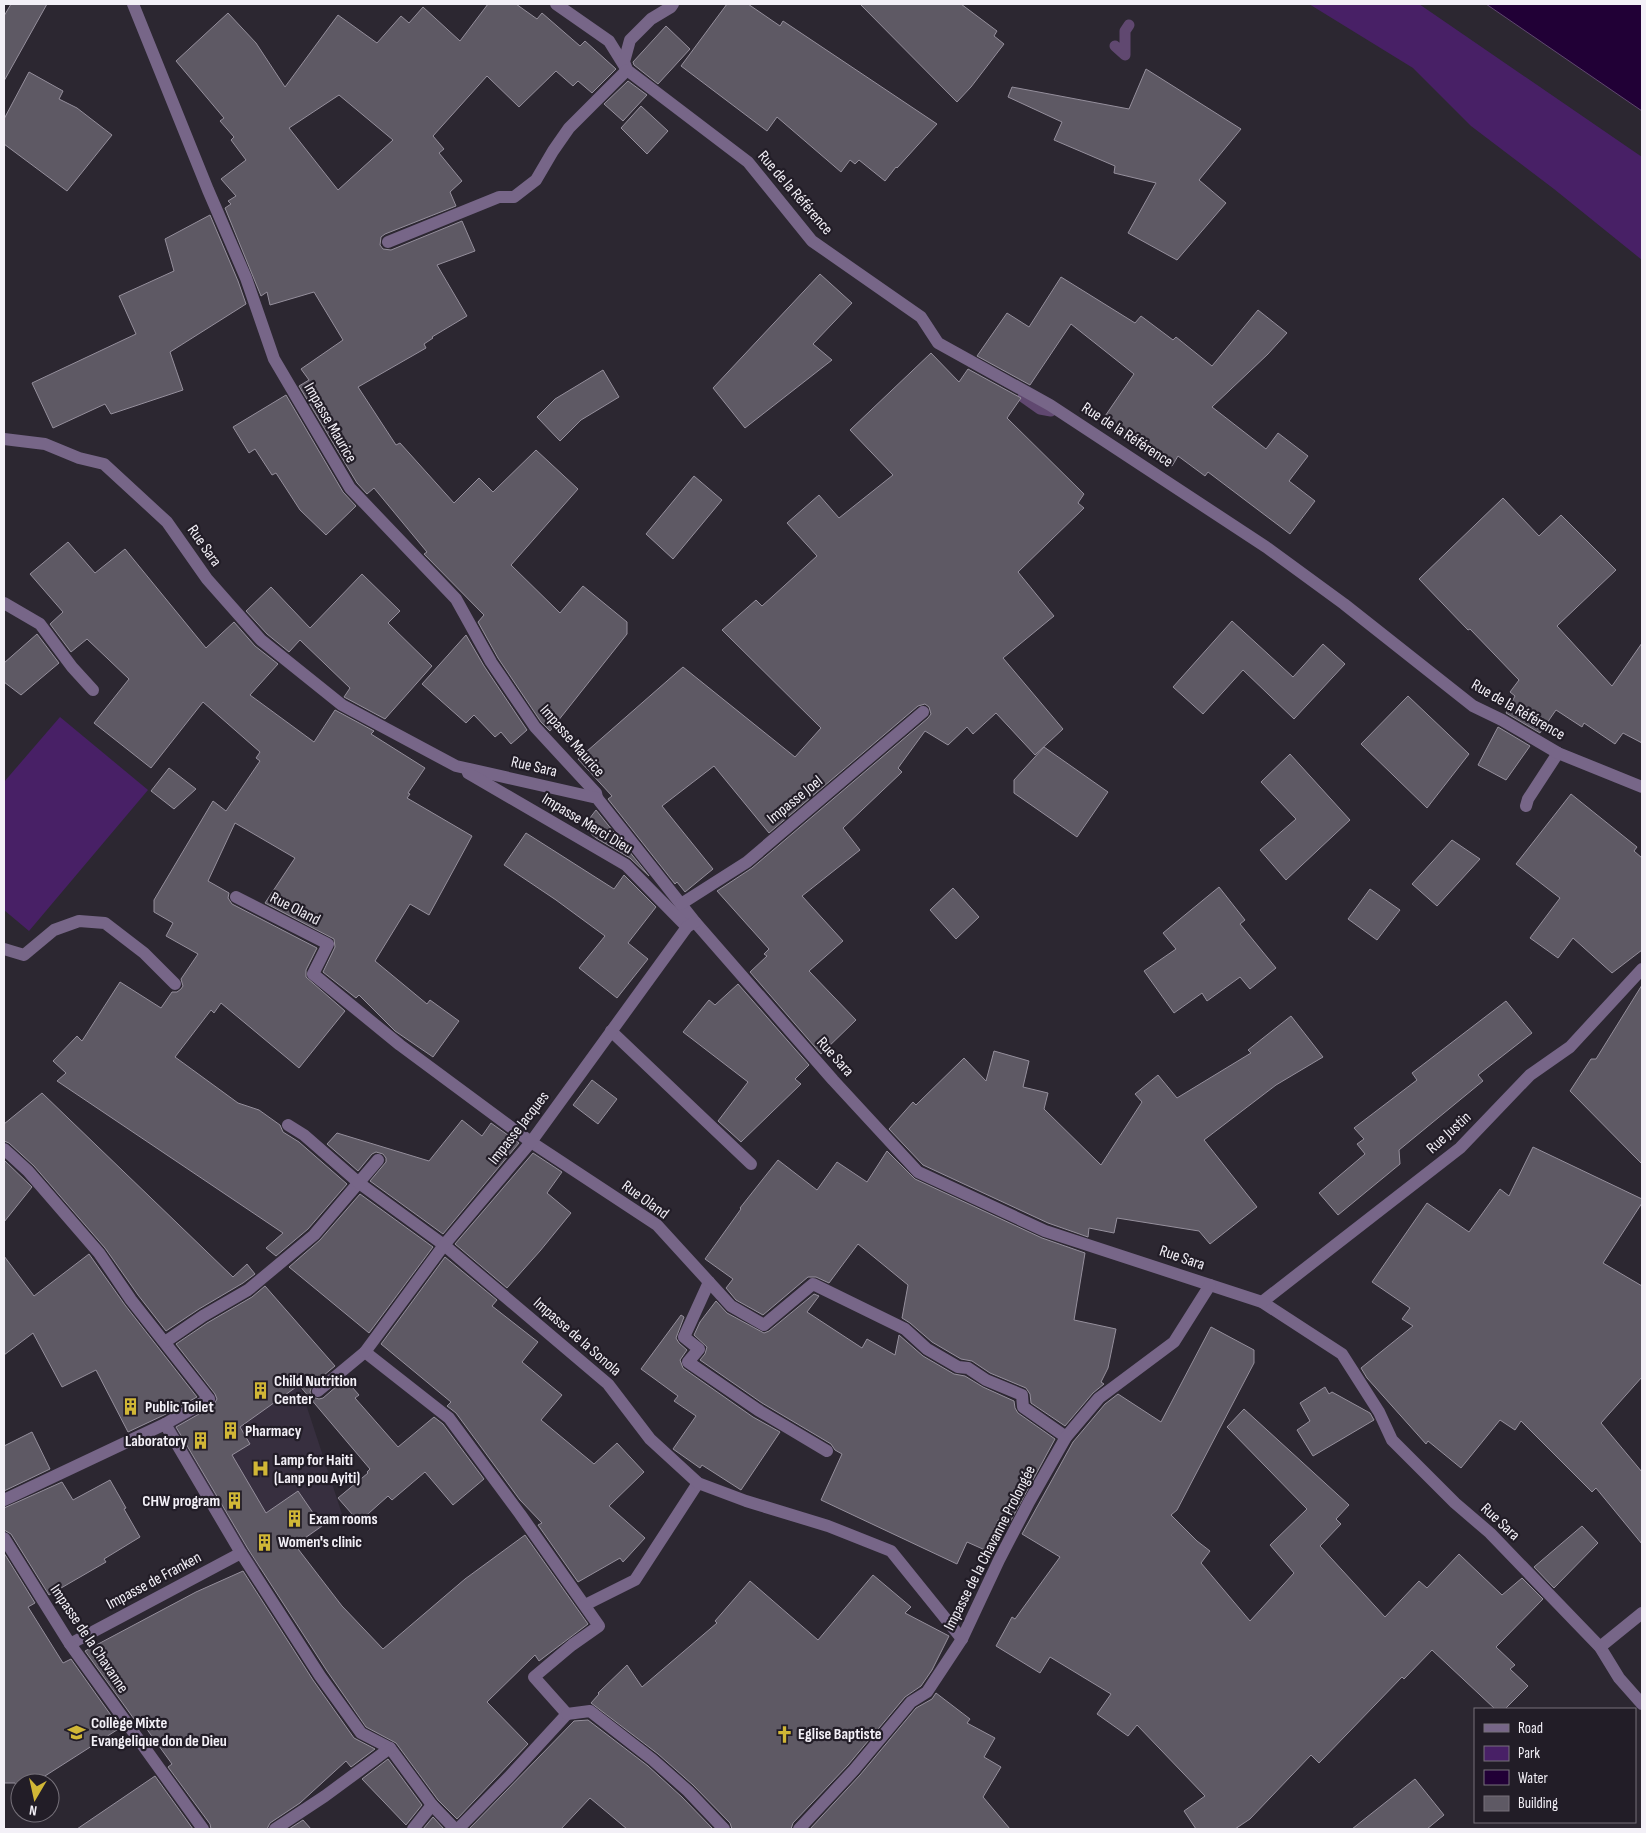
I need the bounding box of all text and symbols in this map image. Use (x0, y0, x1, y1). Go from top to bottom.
street label: Rue de la Référence (753, 147, 837, 239)
street label: Impasse Maurice (299, 380, 361, 466)
street label: Rue de la Référence (1078, 398, 1176, 472)
street label: Rue Sara (183, 521, 225, 571)
street label: Rue de la Référence (1468, 675, 1568, 745)
street label: Impasse Maurice (536, 701, 608, 781)
street label: Rue Sara (509, 753, 559, 781)
street label: Impasse Joel (763, 772, 827, 828)
street label: Impasse Merci Dieu (538, 789, 636, 859)
street label: Rue Oland (267, 888, 323, 930)
street label: Rue Sara (812, 1033, 858, 1081)
street label: Impasse Jacques (484, 1087, 554, 1168)
street label: Rue Justin (1423, 1108, 1475, 1158)
street label: Rue Oland (618, 1177, 672, 1223)
street label: Rue Sara (1157, 1241, 1207, 1275)
street label: Impasse de la Sonola (529, 1294, 625, 1380)
place label: Child Nutrition Center (274, 1372, 357, 1409)
building icon: Child Nutrition Center (250, 1380, 270, 1400)
building icon: Public Toilet (121, 1397, 141, 1417)
place label: Public Toilet (145, 1398, 214, 1417)
building icon: Pharmacy (221, 1421, 241, 1441)
place label: Pharmacy (245, 1422, 302, 1441)
building icon: Laboratory (191, 1431, 211, 1451)
place label: Laboratory (125, 1432, 187, 1451)
place label: Lamp for Haiti (Lanp pou Ayiti) (274, 1451, 360, 1488)
hospital icon: Lamp for Haiti (Lanp pou Ayiti) (250, 1459, 270, 1479)
street label: Impasse de la Chavanne Prolongée (940, 1462, 1040, 1634)
building icon: CHW program (224, 1491, 244, 1511)
place label: CHW program (142, 1492, 220, 1511)
street label: Rue Sara (1476, 1499, 1524, 1545)
building icon: Exam rooms (285, 1509, 305, 1529)
place label: Exam rooms (309, 1510, 378, 1529)
building icon: Women's clinic (254, 1532, 274, 1552)
place label: Women's clinic (278, 1533, 362, 1552)
street label: Impasse de Franken (103, 1548, 205, 1614)
street label: Impasse de la Chavanne (46, 1581, 132, 1697)
legend (1474, 1708, 1636, 1823)
place label: Collège Mixte Evangelique don de Dieu (91, 1714, 227, 1751)
text: Road (1518, 1719, 1543, 1738)
school or university icon: Collège Mixte Evangelique don de Dieu (67, 1722, 87, 1742)
church icon: Eglise Baptiste (774, 1724, 794, 1744)
place label: Eglise Baptiste (798, 1725, 882, 1744)
text: Park (1518, 1744, 1540, 1763)
text: Water (1518, 1769, 1549, 1788)
north arrow (10, 1773, 60, 1823)
text: Building (1518, 1794, 1558, 1813)
text: N (28, 1801, 38, 1819)

